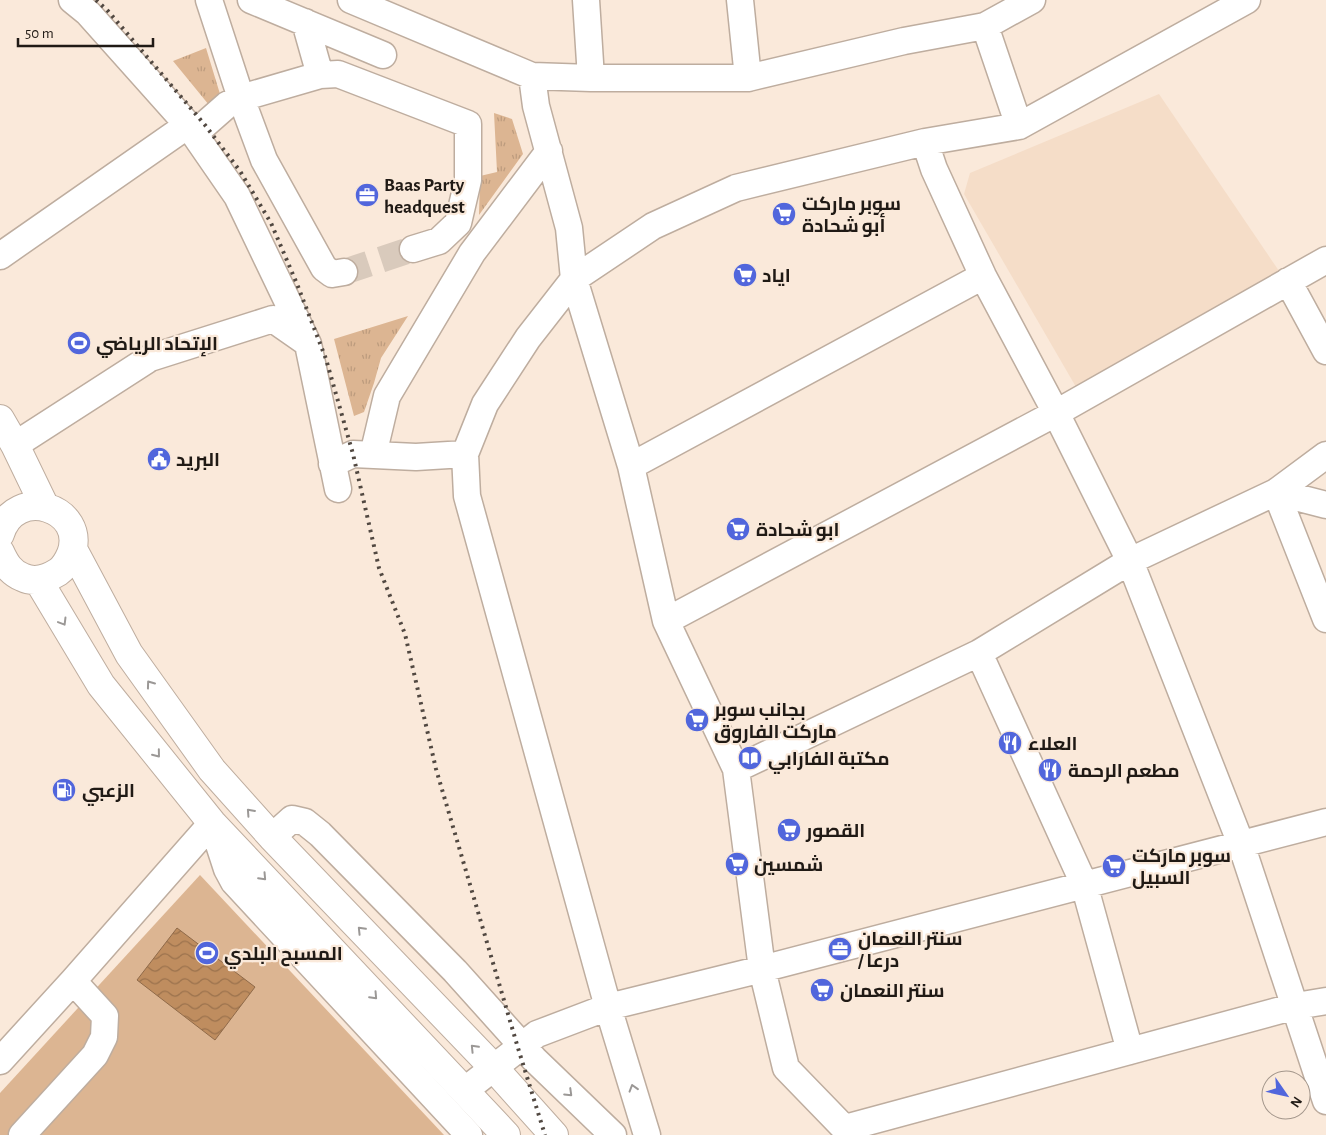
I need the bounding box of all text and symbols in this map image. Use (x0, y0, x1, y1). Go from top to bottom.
scale bar (18, 15, 152, 47)
text: 50 m (25, 26, 54, 41)
place label: Baas Party headquest (384, 176, 465, 217)
office icon: Baas Party headquest (354, 182, 380, 208)
place label: سوبر ماركت أبو شحادة (802, 195, 901, 237)
supermarket icon: سوبر ماركت أبو شحادة (771, 201, 797, 227)
supermarket icon: اياد (732, 262, 758, 288)
place label: اياد (762, 267, 791, 286)
sports icon: الإتحاد الرياضي (66, 330, 92, 356)
place label: الإتحاد الرياضي (96, 335, 218, 358)
public building icon: البريد (146, 446, 172, 472)
place label: البريد (176, 451, 220, 471)
supermarket icon: ابو شحادة (725, 516, 751, 542)
place label: ابو شحادة (756, 520, 839, 541)
one-way arrow (57, 616, 67, 625)
one-way arrow (147, 680, 156, 690)
place label: بجانب سوبر ماركت الفاروق (713, 701, 837, 743)
supermarket icon: بجانب سوبر ماركت الفاروق (684, 707, 710, 733)
restaurant icon: العلاء (997, 730, 1023, 756)
place label: العلاء (1028, 735, 1077, 754)
library icon: مكتبة الفارابي (737, 745, 763, 771)
one-way arrow (151, 749, 160, 758)
place label: مكتبة الفارابي (768, 750, 890, 774)
restaurant icon: مطعم الرحمة (1037, 757, 1063, 783)
place label: مطعم الرحمة (1068, 762, 1180, 784)
fuel station icon: الزعبي (51, 777, 77, 803)
place label: الزعبي (82, 782, 135, 806)
one-way arrow (247, 809, 256, 818)
supermarket icon: القصور (776, 817, 802, 843)
place label: القصور (805, 822, 865, 842)
place label: سوبر ماركت السبيل (1132, 847, 1231, 889)
supermarket icon: شمسين (724, 851, 750, 877)
supermarket icon: سوبر ماركت السبيل (1101, 853, 1127, 879)
place label: شمسين (754, 855, 823, 876)
one-way arrow (257, 872, 266, 881)
one-way arrow (358, 927, 367, 936)
place label: سنتر النعمان / درعا (857, 930, 963, 972)
office icon: سنتر النعمان / درعا (827, 936, 853, 962)
sports icon: المسبح البلدي (194, 940, 220, 966)
place label: المسبح البلدي (224, 945, 343, 969)
supermarket icon: سنتر النعمان (809, 977, 835, 1003)
place label: سنتر النعمان (840, 982, 945, 1002)
one-way arrow (368, 990, 377, 999)
one-way arrow (470, 1044, 479, 1053)
north arrow (1261, 1070, 1311, 1120)
one-way arrow (628, 1085, 638, 1093)
one-way arrow (563, 1087, 572, 1096)
text: N (1287, 1094, 1304, 1110)

